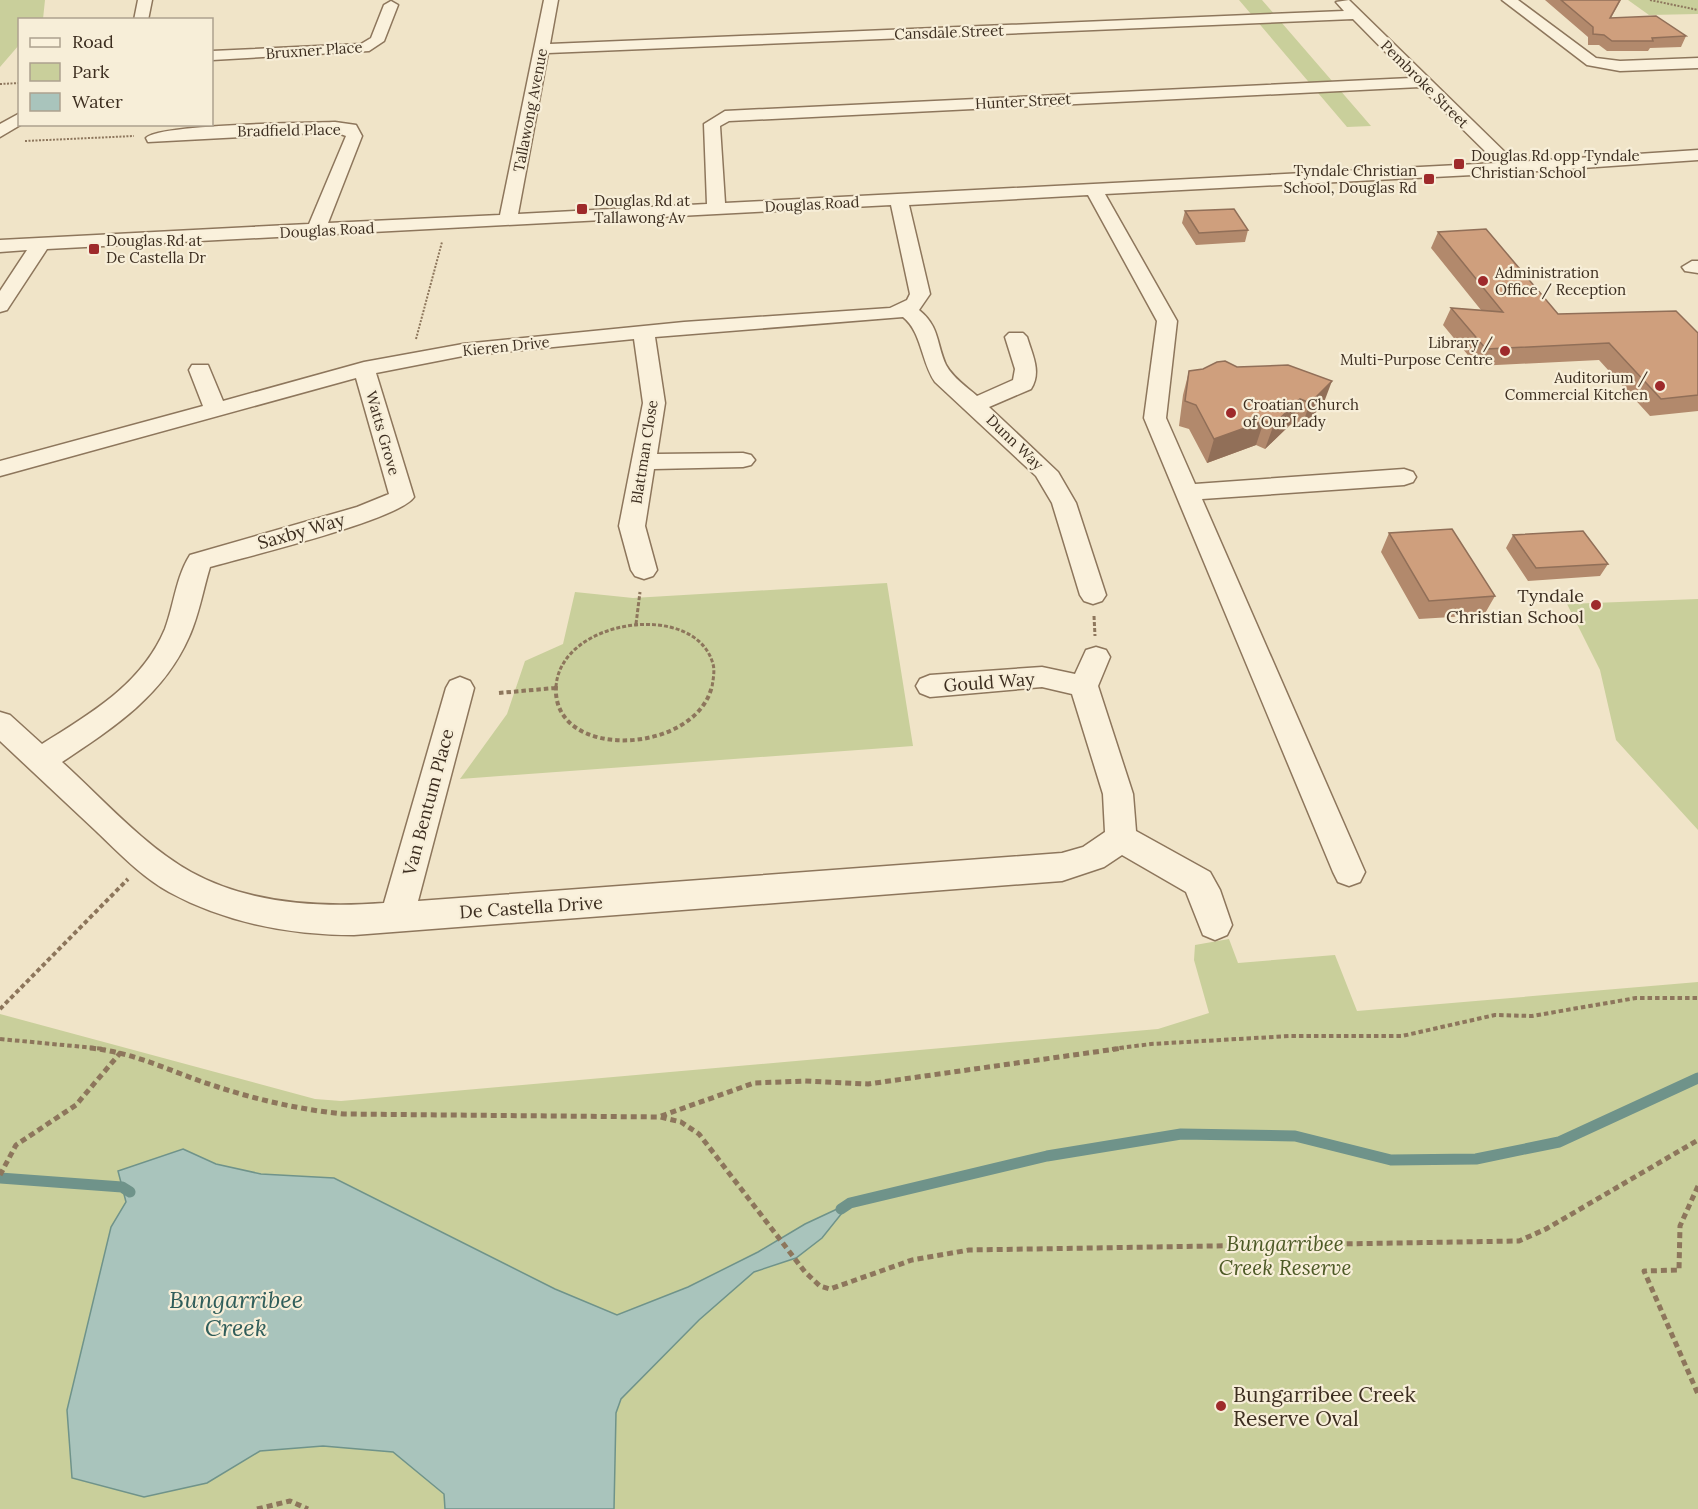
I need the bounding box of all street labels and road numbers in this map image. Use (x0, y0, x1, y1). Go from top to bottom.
street label: Cansdale Street (894, 21, 1004, 43)
street label: Pembroke Street (1377, 36, 1473, 132)
street label: Bruxner Place (265, 37, 363, 63)
street label: Tallawong Avenue (509, 47, 551, 173)
street label: Hunter Street (974, 89, 1072, 113)
street label: Bradfield Place (237, 120, 341, 140)
street label: Douglas Road (764, 192, 860, 216)
street label: Douglas Road (279, 218, 375, 242)
street label: Kieren Drive (461, 332, 551, 360)
street label: Watts Grove (362, 389, 404, 477)
street label: Blattman Close (626, 399, 662, 505)
street label: Dunn Way (982, 410, 1048, 474)
street label: Saxby Way (255, 507, 348, 554)
street label: Gould Way (943, 667, 1036, 697)
street label: Van Bentum Place (397, 726, 459, 879)
street label: De Castella Drive (459, 891, 604, 923)

